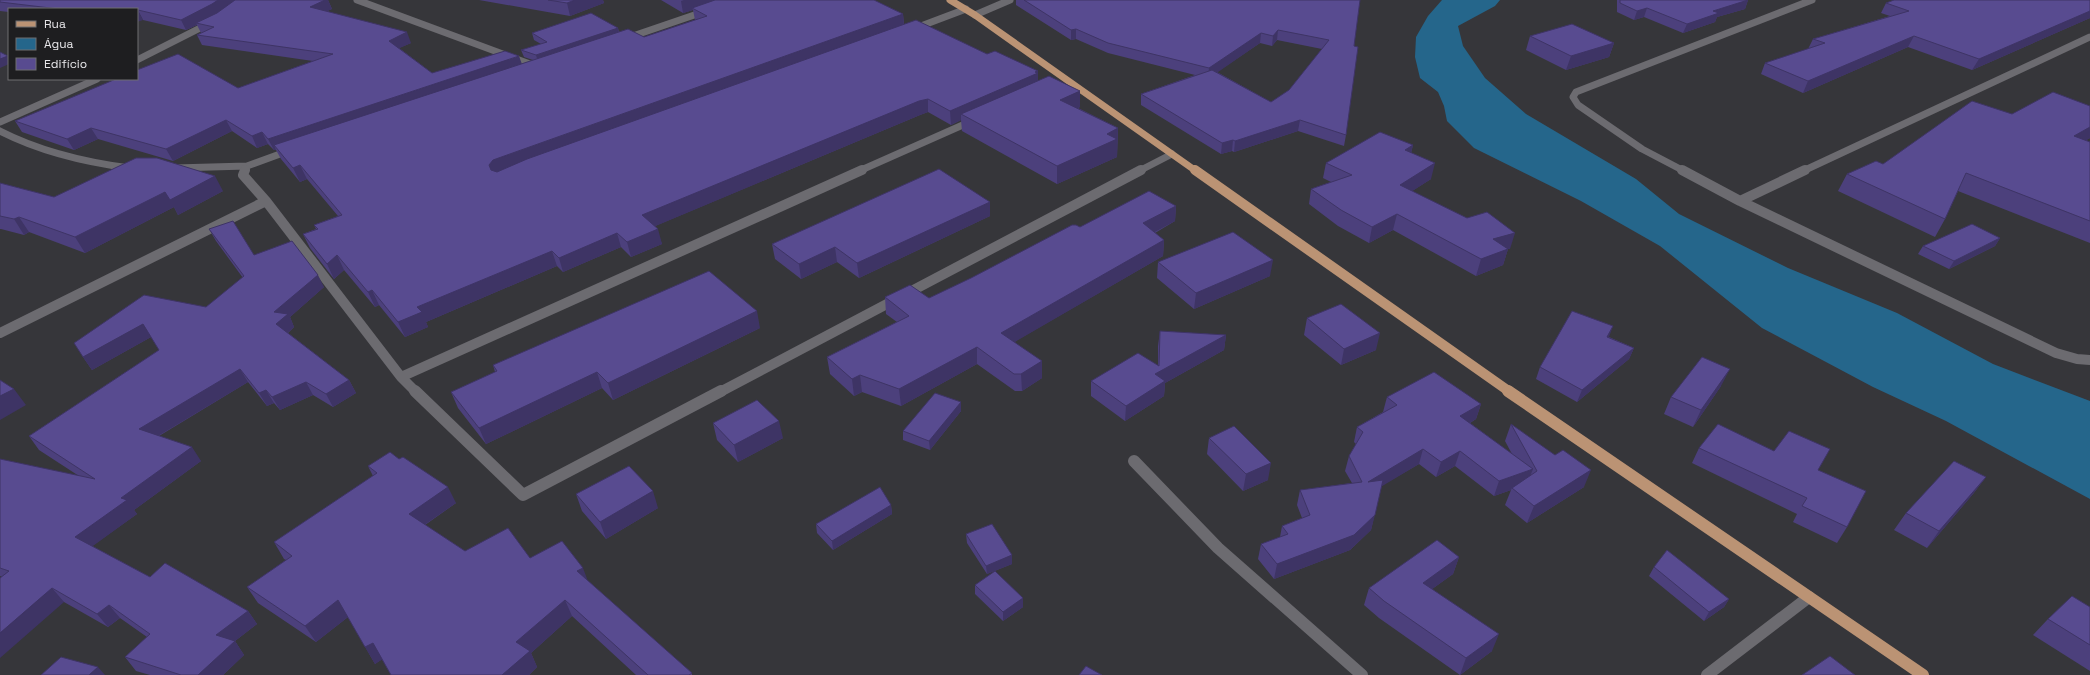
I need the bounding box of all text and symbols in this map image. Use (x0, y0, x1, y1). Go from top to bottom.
legend (8, 8, 138, 80)
text: Rua (44, 16, 66, 32)
text: Água (44, 36, 74, 52)
text: Edifício (44, 56, 87, 72)

